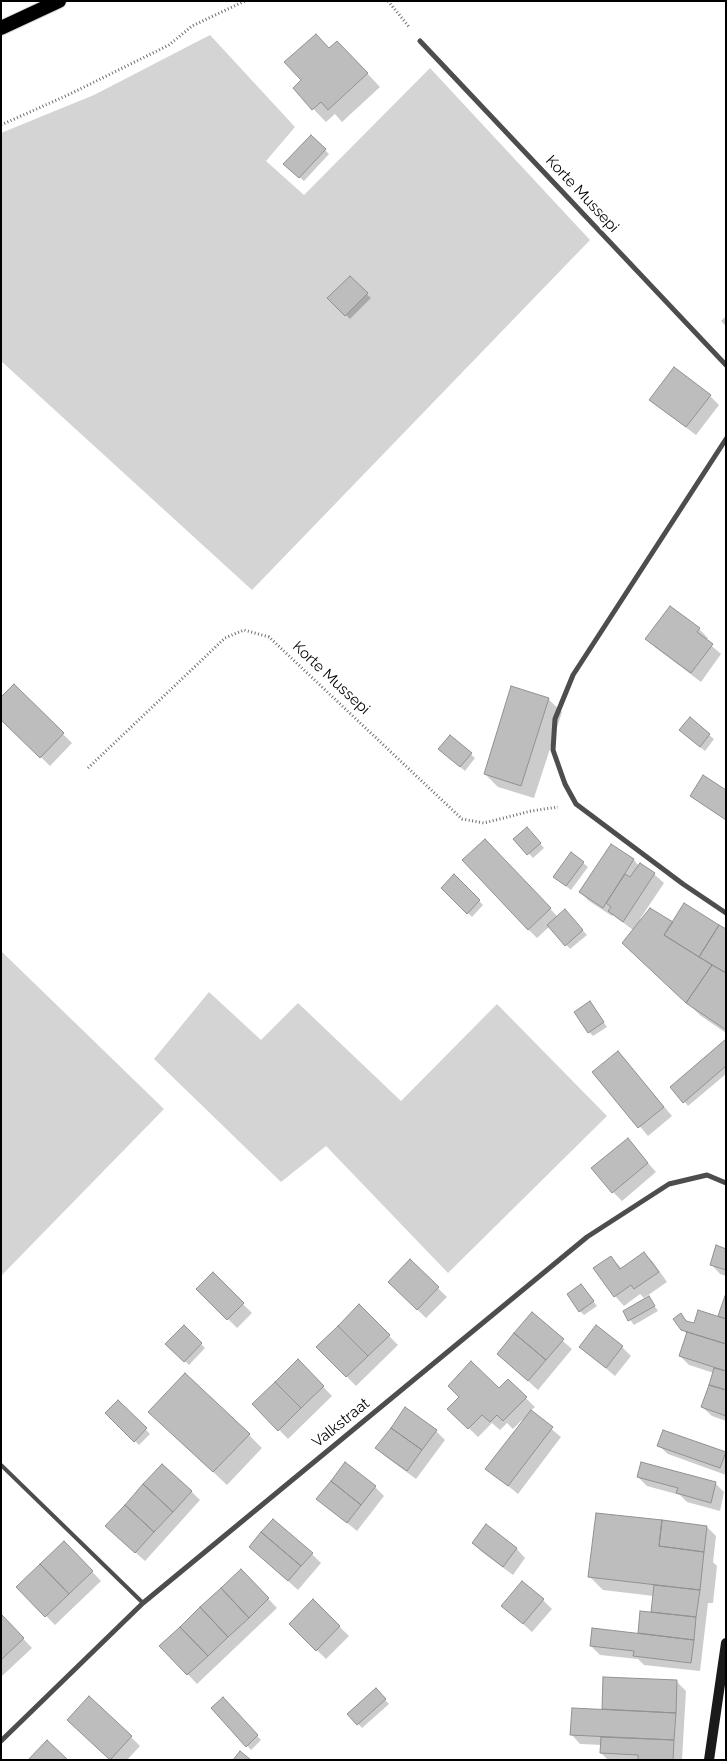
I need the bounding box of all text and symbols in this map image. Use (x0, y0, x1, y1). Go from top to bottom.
street label: Korte Mussepi (542, 152, 622, 236)
street label: Korte Mussepi (289, 638, 373, 718)
street label: Valkstraat (309, 1394, 373, 1452)

